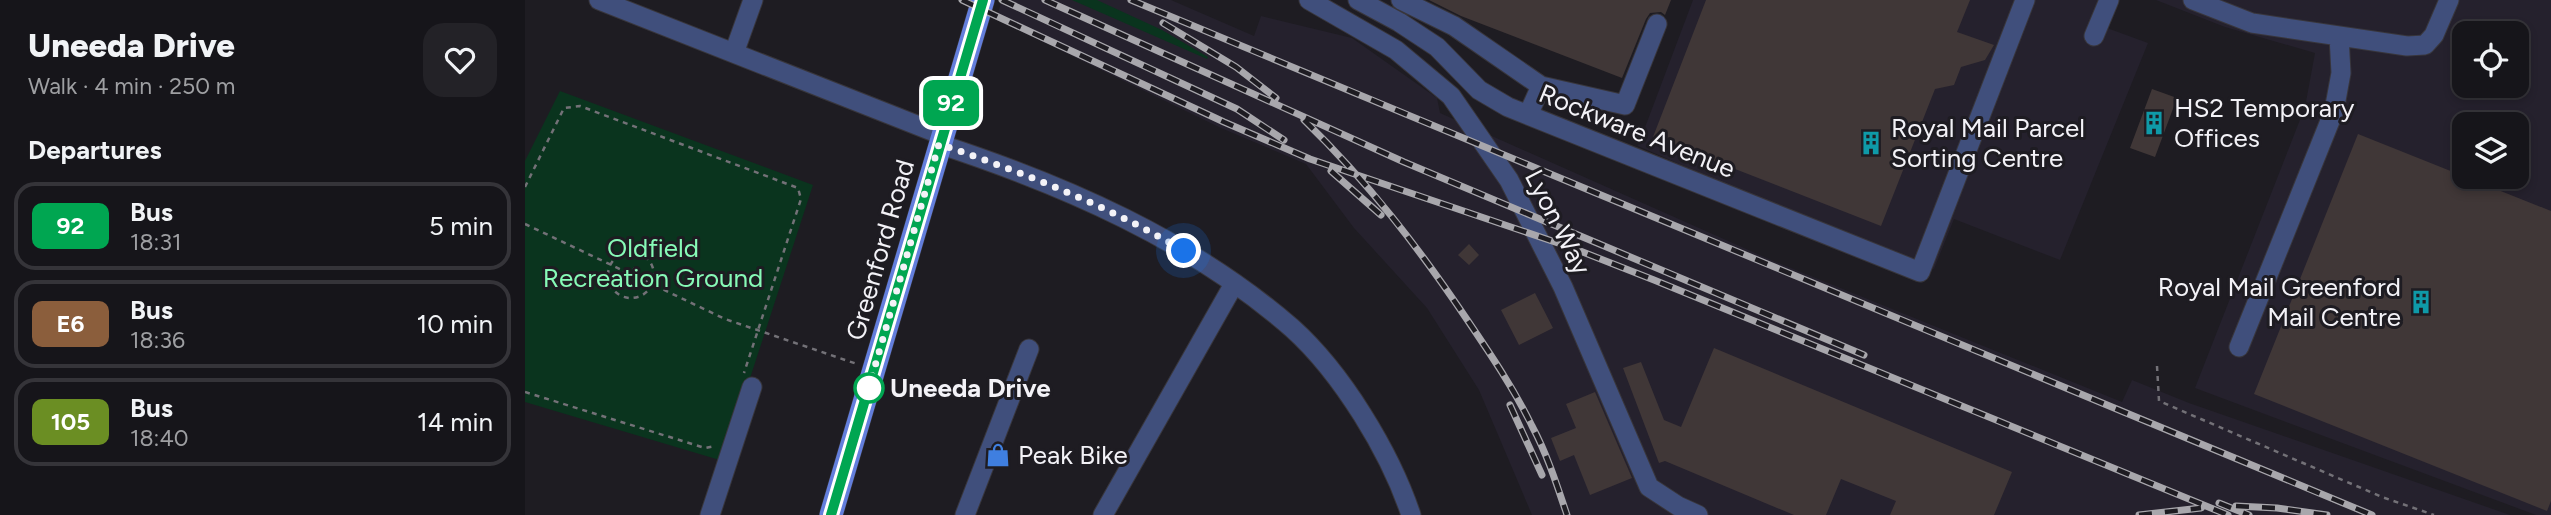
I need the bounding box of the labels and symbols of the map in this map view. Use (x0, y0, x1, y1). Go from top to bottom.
street label: Rockware Avenue (1534, 77, 1740, 185)
line badge: 92 (919, 80, 983, 126)
place label: HS2 Temporary Offices (2174, 92, 2355, 154)
building icon: HS2 Temporary Offices (2140, 109, 2168, 137)
place label: Royal Mail Parcel Sorting Centre (1891, 112, 2085, 174)
building icon: Royal Mail Parcel Sorting Centre (1857, 129, 1885, 157)
street label: Greenford Road (839, 156, 921, 344)
street label: Lyon Way (1518, 164, 1598, 280)
park label: Oldfield Recreation Ground (543, 232, 763, 294)
your location (1166, 233, 1201, 268)
place label: Royal Mail Greenford Mail Centre (2158, 271, 2401, 333)
building icon: Royal Mail Greenford Mail Centre (2407, 288, 2435, 316)
place label: Uneeda Drive (890, 372, 1051, 404)
marker: Uneeda Drive (854, 373, 884, 403)
place label: Peak Bike (1018, 439, 1128, 471)
shop icon: Peak Bike (984, 441, 1012, 469)

